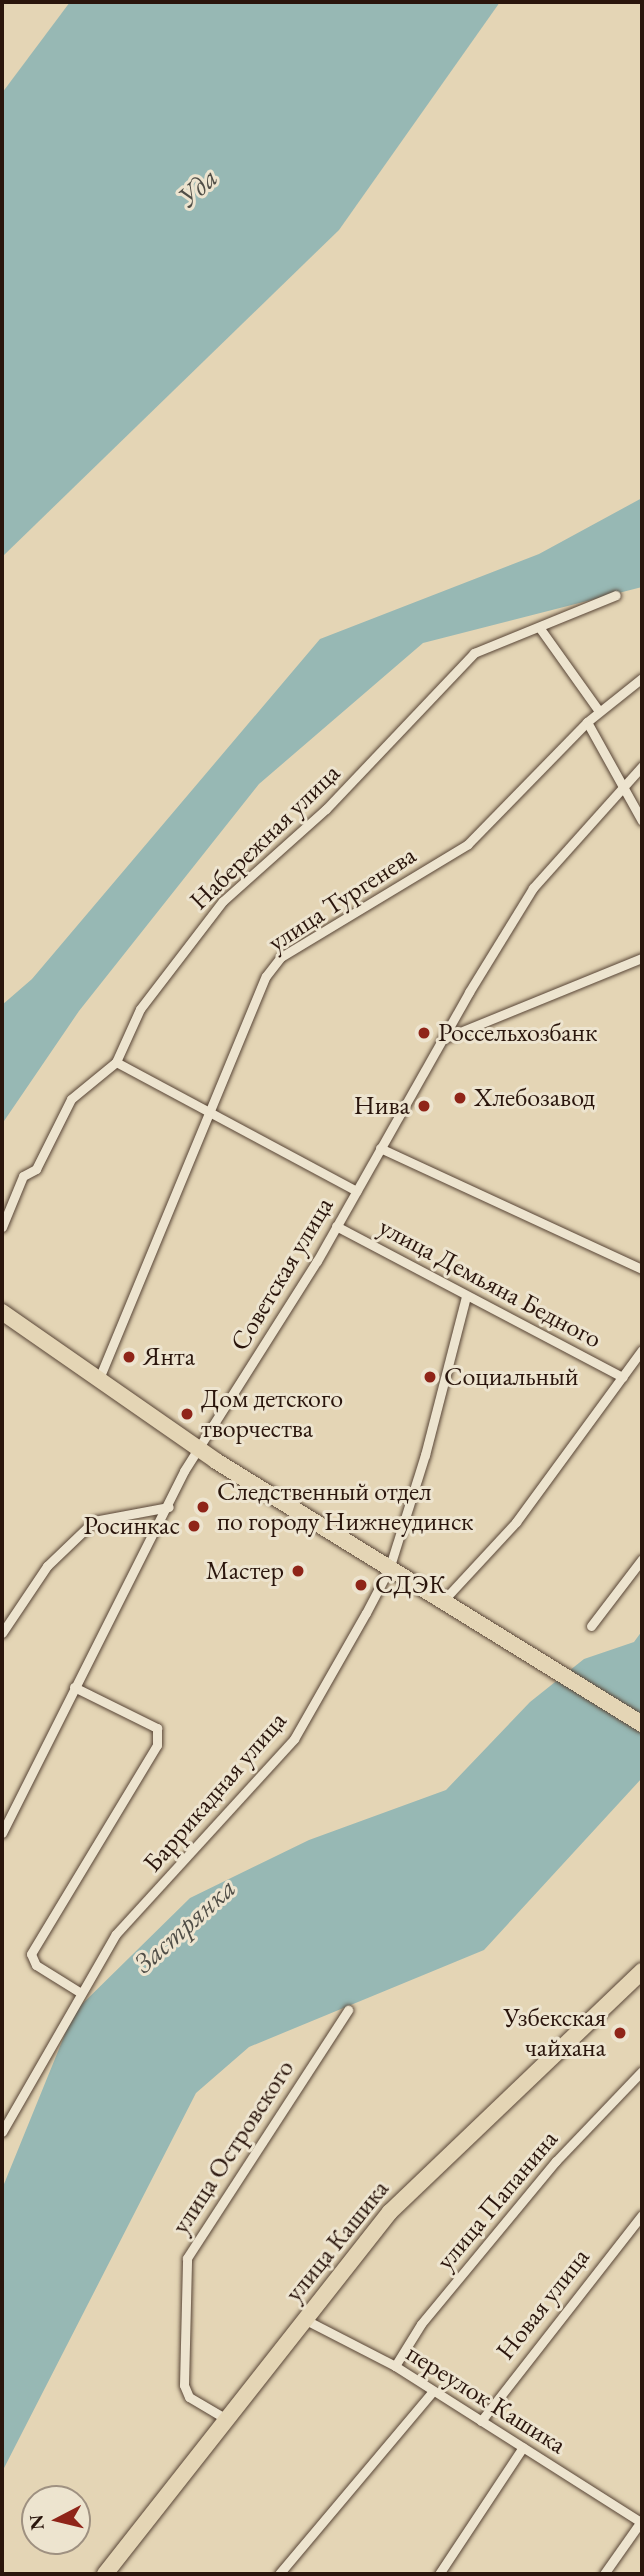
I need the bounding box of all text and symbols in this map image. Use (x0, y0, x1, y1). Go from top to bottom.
water label: Уда (170, 160, 224, 214)
street label: Набережная улица (184, 758, 346, 916)
street label: улица Тургенева (262, 840, 422, 958)
place label: Россельхозбанк (438, 1017, 597, 1049)
marker: Россельхозбанк (416, 1025, 432, 1041)
place label: Хлебозавод (474, 1082, 595, 1114)
place label: Нива (354, 1090, 410, 1122)
marker: Хлебозавод (452, 1090, 468, 1106)
marker: Нива (416, 1098, 432, 1114)
street label: Советская улица (224, 1192, 340, 1356)
street label: улица Демьяна Бедного (373, 1211, 607, 1355)
place label: Янта (143, 1341, 195, 1373)
marker: Янта (121, 1349, 137, 1365)
place label: Социальный (444, 1361, 579, 1393)
marker: Социальный (422, 1369, 438, 1385)
place label: Дом детского творчества (201, 1383, 343, 1444)
marker: Дом детского творчества (179, 1406, 195, 1422)
place label: Следственный отдел по городу Нижнеудинск (217, 1476, 474, 1538)
marker: Следственный отдел по городу Нижнеудинск (195, 1499, 211, 1515)
place label: Росинкас (84, 1510, 180, 1542)
marker: Росинкас (186, 1518, 202, 1534)
place label: Мастер (206, 1555, 284, 1587)
marker: Мастер (290, 1563, 306, 1579)
place label: СДЭК (375, 1569, 446, 1601)
marker: СДЭК (353, 1577, 369, 1593)
street label: Баррикадная улица (137, 1706, 293, 1878)
water label: Застрянка (126, 1870, 242, 1980)
place label: Узбекская чайхана (504, 2002, 606, 2064)
marker: Узбекская чайхана (612, 2025, 628, 2041)
street label: улица Островского (165, 2054, 301, 2240)
street label: улица Папанина (430, 2124, 564, 2276)
street label: улица Кашика (278, 2174, 396, 2308)
street label: Новая улица (490, 2242, 596, 2366)
street label: переулок Кашика (400, 2337, 572, 2461)
north arrow (21, 2485, 91, 2555)
text: N (23, 2513, 50, 2532)

